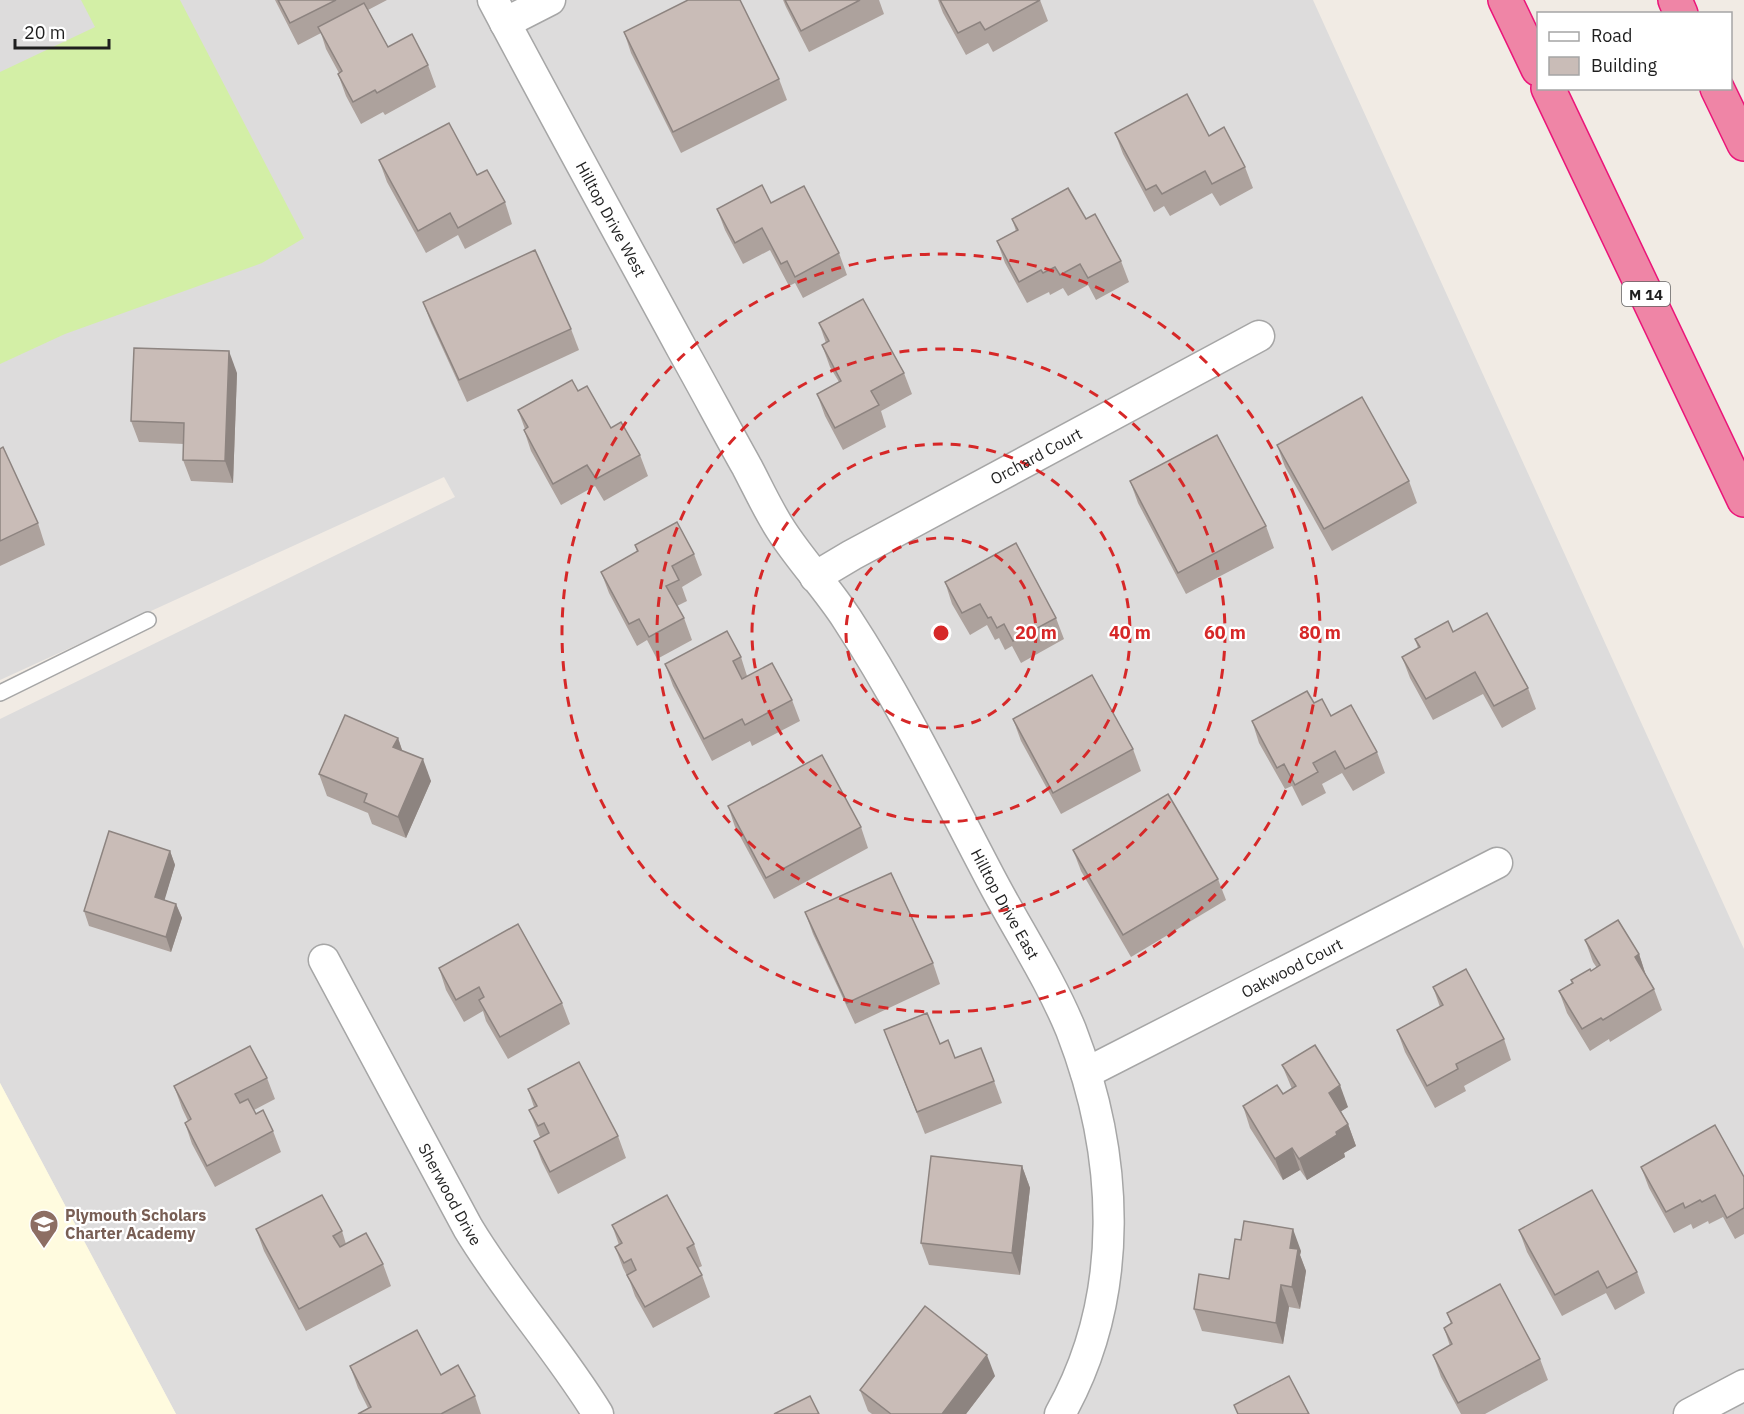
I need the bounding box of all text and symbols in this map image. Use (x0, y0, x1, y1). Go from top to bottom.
scale bar (15, 12, 110, 50)
legend (1537, 12, 1732, 90)
text: 20 m (24, 21, 66, 44)
text: Road (1591, 24, 1632, 47)
text: Building (1591, 54, 1658, 77)
street label: Hilltop Drive West (572, 158, 651, 280)
road number: M 14 (1622, 282, 1670, 306)
street label: Orchard Court (987, 423, 1085, 489)
text: 20 m (1015, 621, 1057, 644)
text: 40 m (1109, 621, 1151, 644)
text: 60 m (1204, 621, 1246, 644)
text: 80 m (1299, 621, 1341, 644)
centre of rings (931, 623, 951, 643)
street label: Hilltop Drive East (967, 845, 1044, 963)
street label: Oakwood Court (1238, 934, 1346, 1002)
street label: Sherwood Drive (414, 1140, 486, 1249)
place label: Plymouth Scholars Charter Academy (65, 1205, 206, 1243)
school or university icon: Plymouth Scholars Charter Academy (28, 1208, 60, 1250)

